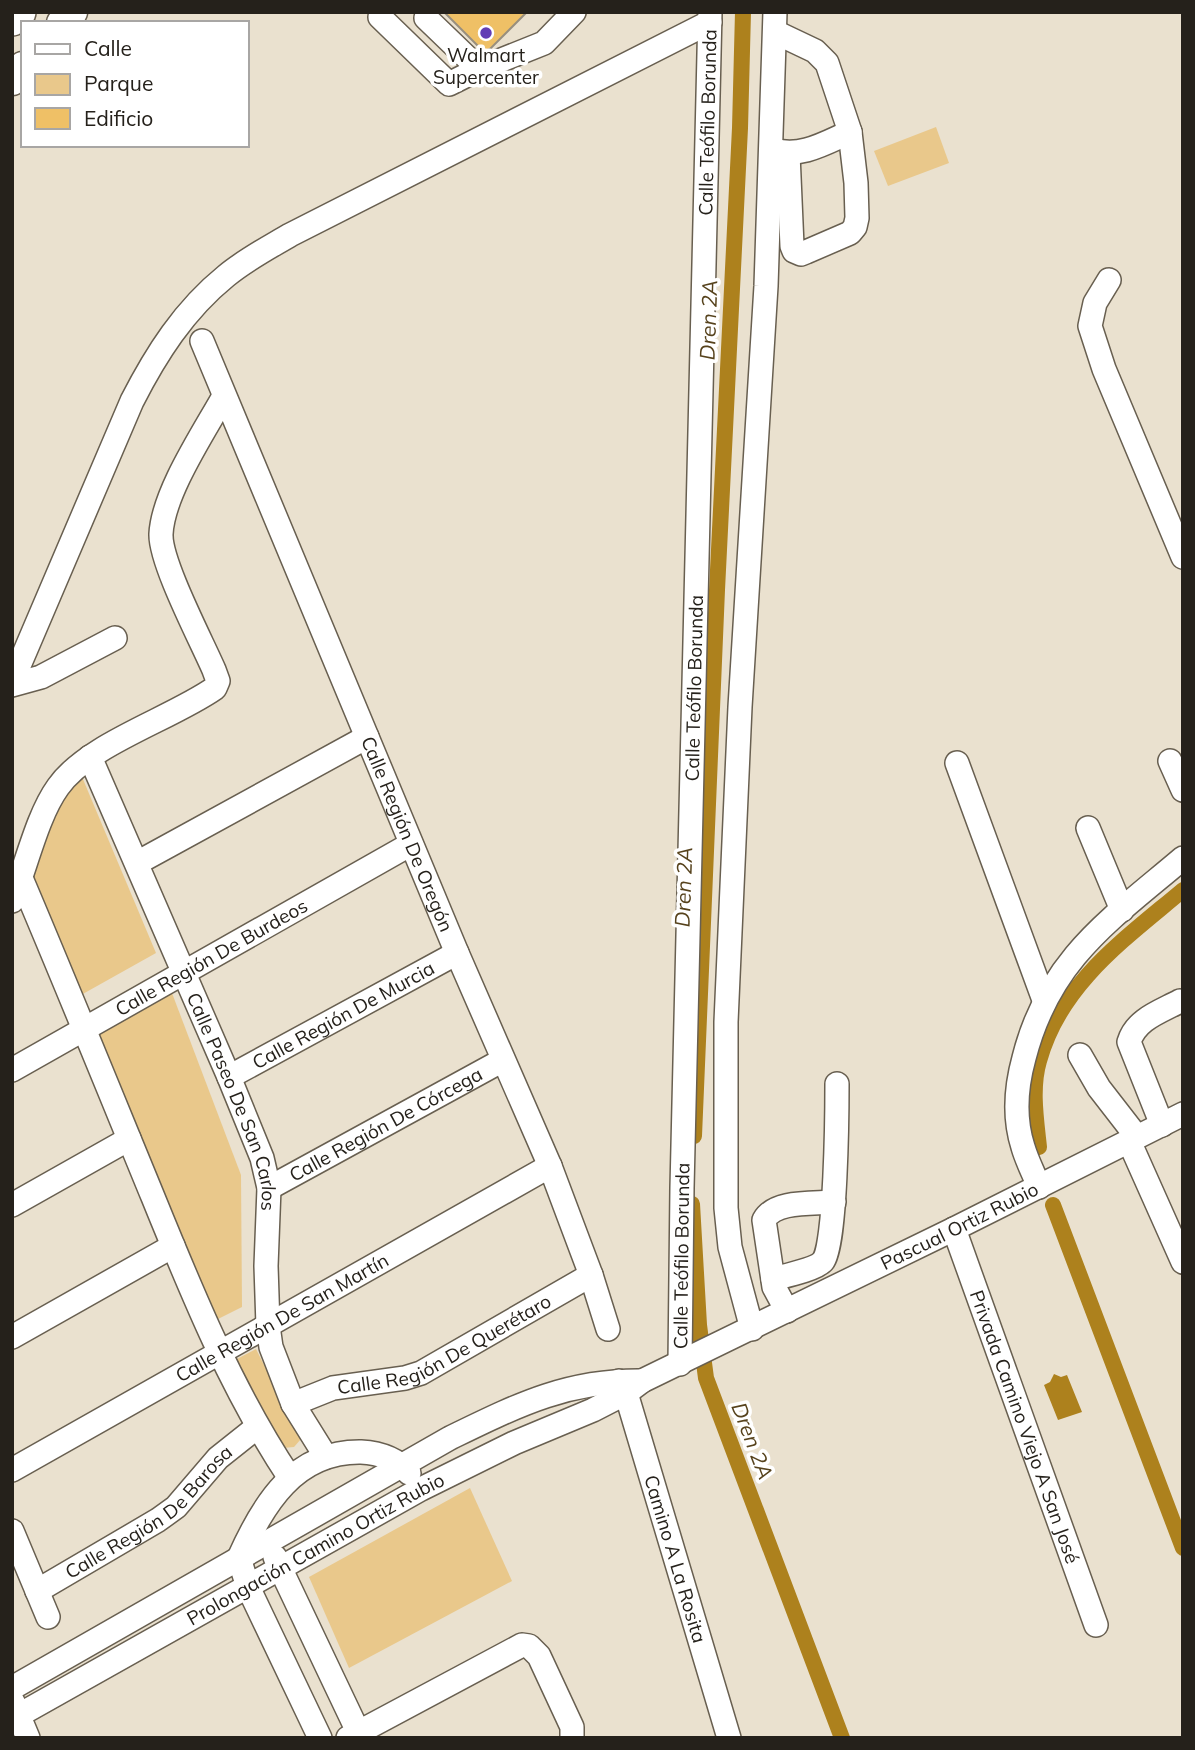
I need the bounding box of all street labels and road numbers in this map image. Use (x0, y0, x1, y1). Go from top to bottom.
street label: Calle Teófilo Borunda (693, 29, 722, 216)
street label: Calle Teófilo Borunda (680, 595, 708, 782)
street label: Calle Región De Oregón (356, 733, 459, 935)
street label: Calle Región De Burdeos (111, 893, 312, 1021)
street label: Calle Región De Murcia (248, 956, 438, 1074)
street label: Calle Paseo De San Carlos (182, 989, 281, 1211)
street label: Calle Región De Córcega (285, 1062, 486, 1187)
street label: Calle Teófilo Borunda (668, 1162, 695, 1349)
street label: Pascual Ortiz Rubio (877, 1177, 1042, 1275)
street label: Calle Región De San Martín (171, 1248, 393, 1387)
street label: Privada Camino Viejo A San José (965, 1287, 1085, 1567)
street label: Calle Región De Querétaro (336, 1289, 555, 1399)
street label: Calle Región De Barosa (61, 1440, 237, 1584)
street label: Prolongación Camino Ortiz Rubio (182, 1467, 448, 1630)
street label: Camino A La Rosita (639, 1472, 712, 1646)

